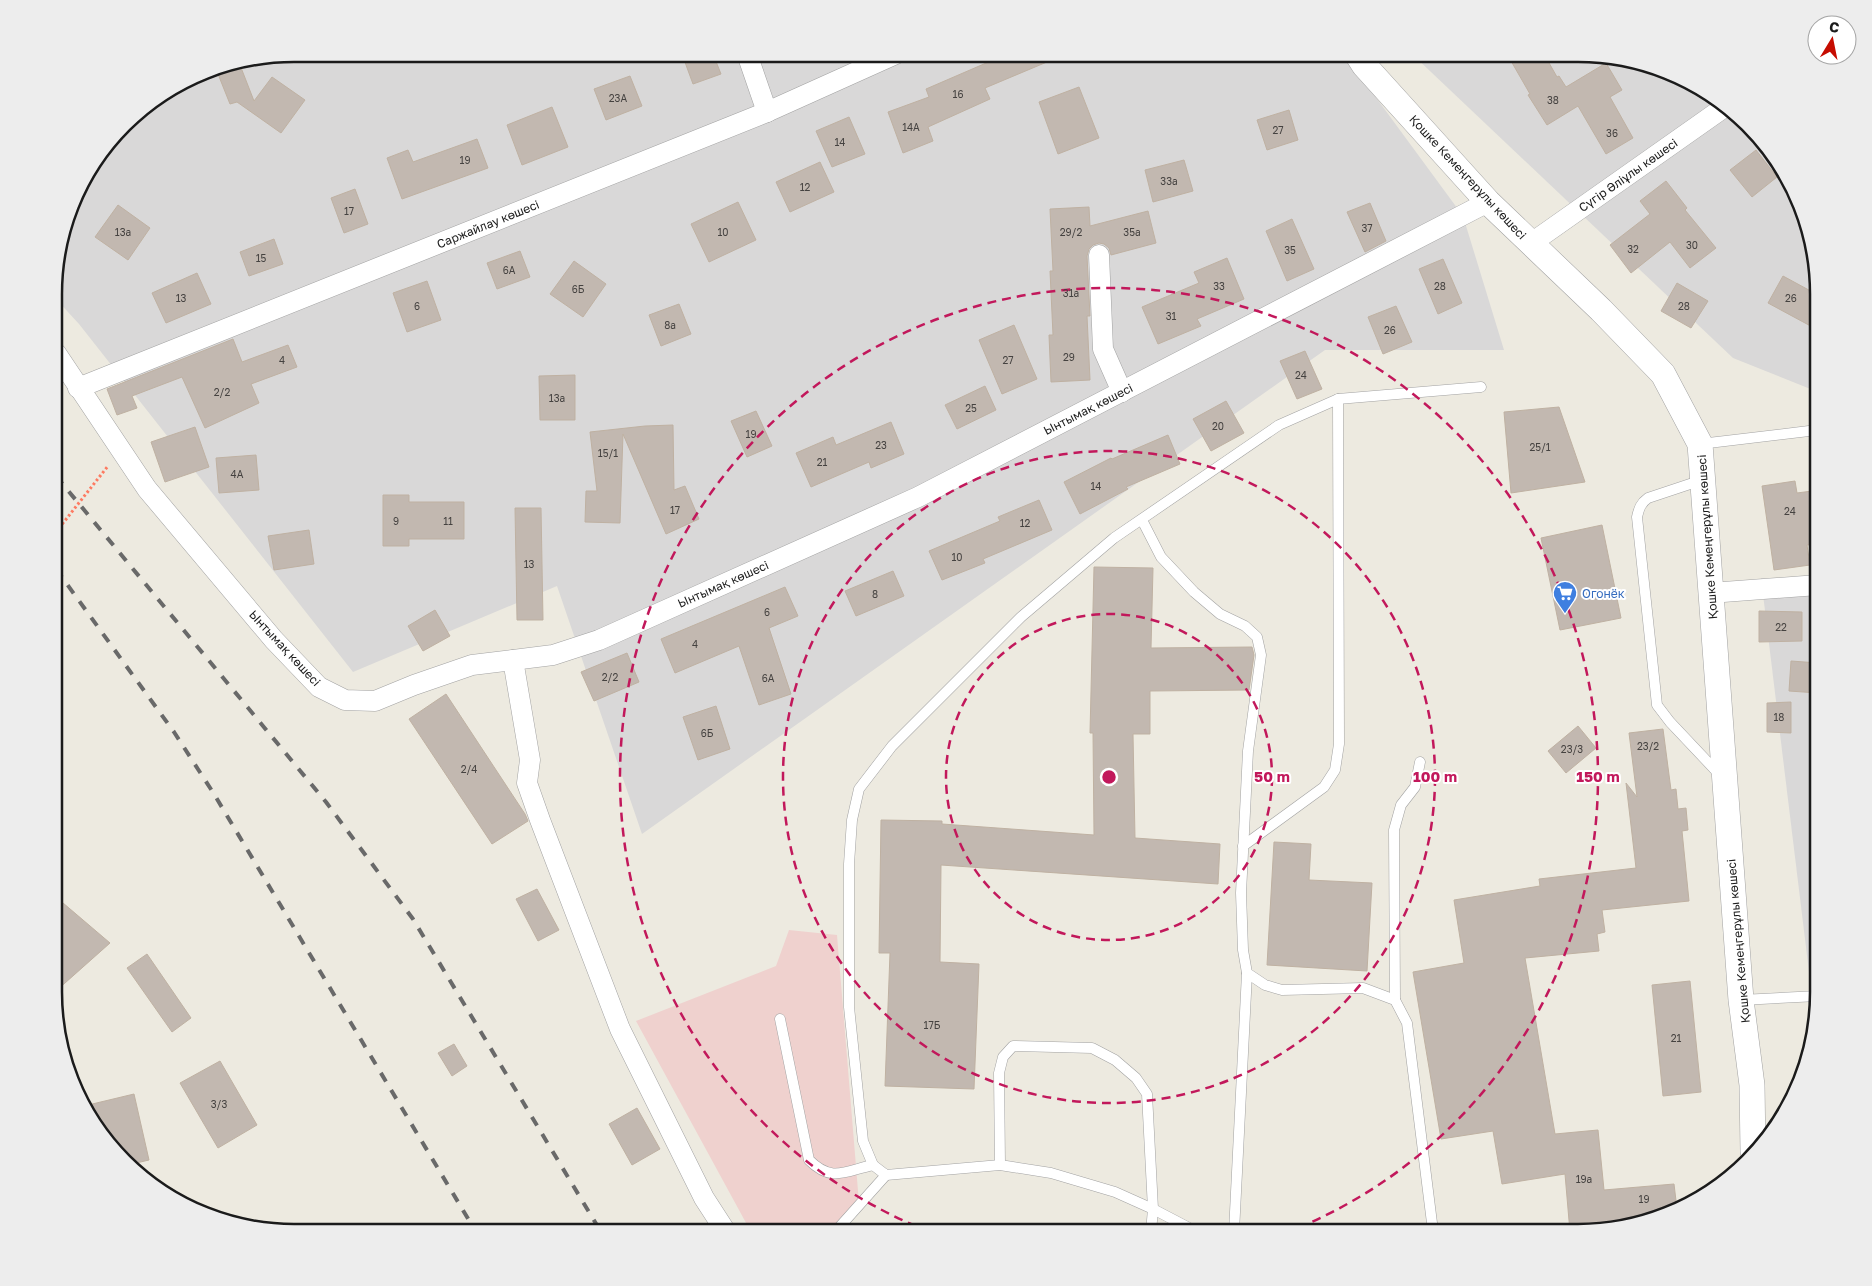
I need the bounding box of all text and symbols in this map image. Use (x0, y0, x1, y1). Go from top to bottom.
north arrow (1807, 15, 1857, 65)
text: С (1828, 17, 1841, 36)
house number: 16 (953, 88, 963, 100)
house number: 23А (609, 92, 627, 104)
house number: 38 (1547, 94, 1559, 106)
street label: Қошке Кемеңгерұлы көшесі (1406, 112, 1530, 242)
house number: 14А (902, 121, 920, 133)
house number: 27 (1272, 124, 1284, 136)
house number: 36 (1606, 127, 1618, 139)
street label: Сүгір Әліұлы көшесі (1576, 135, 1680, 215)
house number: 14 (835, 136, 845, 148)
house number: 19 (460, 154, 470, 166)
house number: 33а (1160, 175, 1178, 187)
house number: 12 (800, 181, 811, 193)
street label: Саржайлау көшесі (435, 197, 541, 251)
house number: 17 (344, 205, 354, 217)
house number: 37 (1361, 222, 1373, 234)
house number: 13а (115, 226, 131, 238)
house number: 10 (717, 226, 729, 238)
house number: 29/2 (1060, 226, 1082, 238)
house number: 35а (1123, 226, 1141, 238)
house number: 30 (1686, 239, 1698, 251)
house number: 32 (1627, 243, 1639, 255)
house number: 35 (1284, 244, 1296, 256)
house number: 15 (256, 252, 267, 264)
house number: 6А (503, 264, 516, 276)
house number: 33 (1213, 280, 1225, 292)
house number: 28 (1434, 280, 1446, 292)
house number: 6Б (572, 283, 585, 295)
house number: 31а (1063, 287, 1079, 299)
house number: 13 (176, 292, 186, 304)
house number: 26 (1785, 292, 1797, 304)
house number: 6 (414, 300, 420, 312)
house number: 28 (1678, 300, 1690, 312)
house number: 31 (1166, 310, 1176, 322)
house number: 8а (664, 319, 676, 331)
house number: 26 (1384, 324, 1396, 336)
house number: 29 (1063, 351, 1075, 363)
house number: 4 (279, 354, 285, 366)
house number: 27 (1002, 354, 1014, 366)
house number: 24 (1295, 369, 1307, 381)
street label: Ынтымақ көшесі (1041, 380, 1135, 438)
house number: 2/2 (214, 386, 230, 398)
house number: 13а (549, 392, 565, 404)
house number: 25 (965, 402, 977, 414)
house number: 20 (1212, 420, 1224, 432)
house number: 19 (746, 428, 756, 440)
house number: 23 (875, 439, 887, 451)
house number: 25/1 (1529, 441, 1551, 453)
house number: 15/1 (598, 447, 618, 459)
street label: Қошке Кемеңгерұлы көшесі (1694, 454, 1720, 620)
house number: 21 (817, 456, 827, 468)
house number: 4А (231, 468, 244, 480)
house number: 14 (1091, 480, 1101, 492)
house number: 17 (670, 504, 680, 516)
house number: 24 (1784, 505, 1796, 517)
house number: 9 (393, 515, 399, 527)
house number: 11 (443, 515, 453, 527)
house number: 12 (1020, 517, 1031, 529)
house number: 10 (951, 551, 963, 563)
street label: Ынтымақ көшесі (675, 557, 771, 611)
house number: 13 (524, 558, 534, 570)
supermarket icon: Огонёк (1552, 580, 1578, 614)
place label: Огонёк (1582, 586, 1625, 601)
house number: 8 (872, 588, 878, 600)
house number: 6 (764, 606, 770, 618)
street label: Ынтымақ көшесі (246, 607, 324, 689)
house number: 22 (1775, 621, 1787, 633)
house number: 4 (692, 638, 698, 650)
house number: 2/2 (602, 671, 618, 683)
house number: 6А (762, 672, 775, 684)
house number: 18 (1774, 711, 1784, 723)
house number: 6Б (701, 727, 714, 739)
house number: 23/2 (1637, 740, 1659, 752)
house number: 23/3 (1561, 743, 1583, 755)
house number: 2/4 (461, 763, 477, 775)
text: 50 m (1254, 767, 1290, 785)
text: 100 m (1413, 767, 1457, 785)
text: 150 m (1576, 767, 1620, 785)
centre of rings (1100, 768, 1118, 786)
street label: Қошке Кемеңгерұлы көшесі (1723, 858, 1753, 1024)
house number: 17Б (924, 1019, 941, 1031)
house number: 21 (1671, 1032, 1681, 1044)
house number: 3/3 (211, 1098, 227, 1110)
house number: 19а (1576, 1173, 1592, 1185)
house number: 19 (1639, 1193, 1649, 1205)

